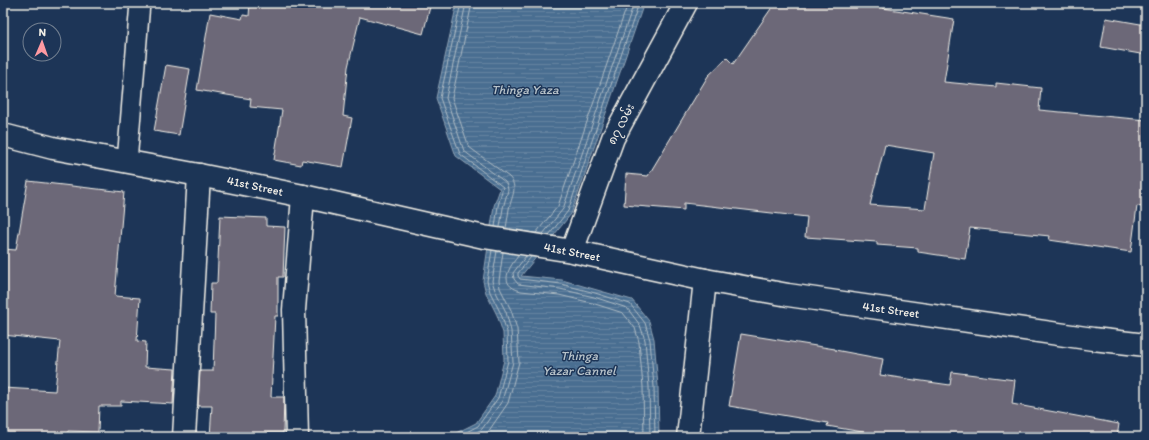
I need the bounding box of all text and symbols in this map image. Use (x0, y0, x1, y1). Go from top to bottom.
north arrow (22, 22, 62, 62)
text: N (38, 26, 46, 39)
water label: Thinga Yaza (491, 82, 559, 97)
street label: ၈၇ လမ်း (603, 100, 640, 148)
street label: 41st Street (226, 173, 285, 199)
street label: 41st Street (543, 240, 602, 264)
street label: 41st Street (862, 299, 921, 321)
water label: Thinga Yazar Cannel (542, 348, 617, 378)

